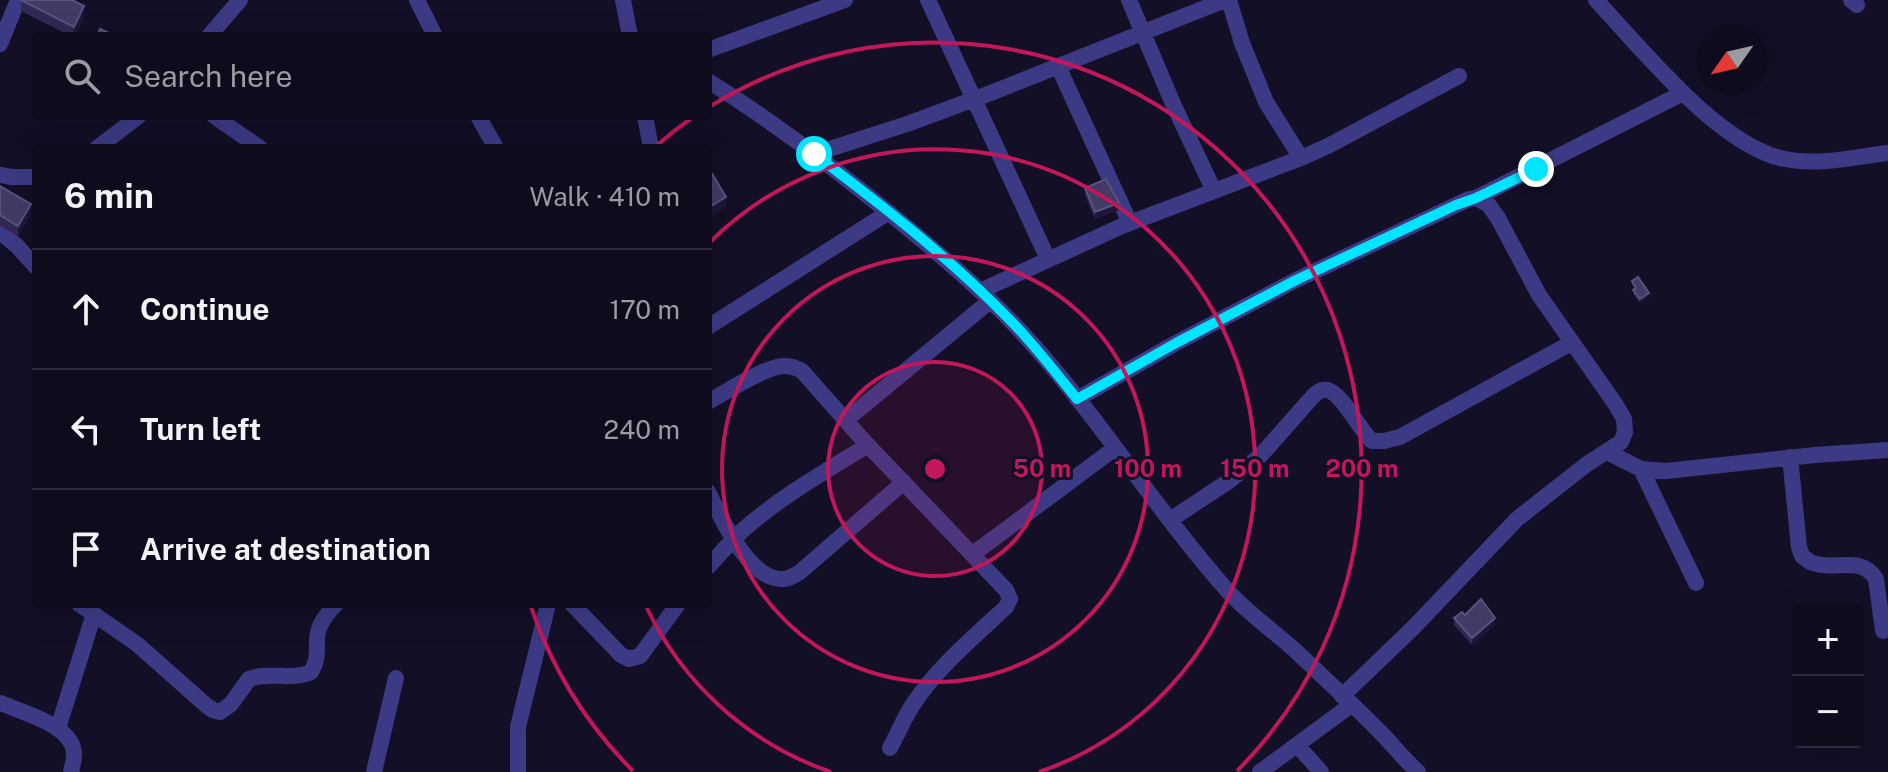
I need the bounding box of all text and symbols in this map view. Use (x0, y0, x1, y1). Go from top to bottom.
north arrow (1696, 24, 1768, 96)
search box (32, 32, 712, 120)
icon: search (60, 54, 104, 98)
text: Search here (124, 58, 292, 94)
route start (796, 136, 832, 172)
route end (1518, 151, 1554, 187)
text: 6 min (64, 176, 154, 216)
text: Walk · 410 m (530, 181, 680, 212)
icon: ahead (64, 287, 108, 331)
text: Continue (140, 291, 270, 327)
text: 170 m (610, 294, 680, 325)
icon: left (64, 407, 108, 451)
text: Turn left (140, 411, 261, 447)
text: 240 m (603, 414, 680, 445)
text: 50 m (1013, 454, 1071, 482)
text: 100 m (1114, 454, 1182, 482)
text: 150 m (1221, 454, 1289, 482)
text: 200 m (1325, 454, 1399, 482)
centre of rings (921, 455, 949, 483)
icon: arrive (64, 527, 108, 571)
text: Arrive at destination (140, 531, 431, 567)
map controls (1792, 604, 1864, 748)
button: + (1792, 604, 1864, 676)
button: − (1792, 676, 1864, 748)

